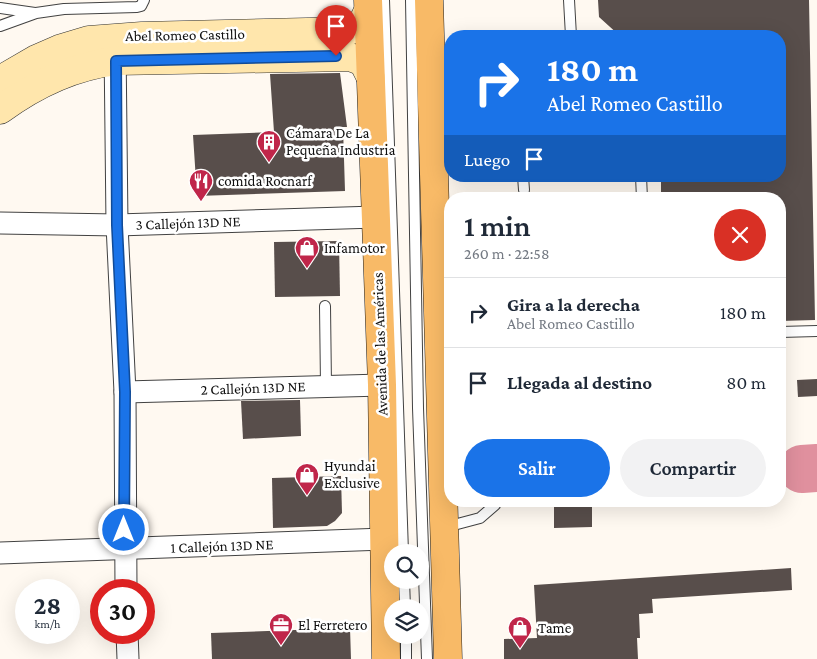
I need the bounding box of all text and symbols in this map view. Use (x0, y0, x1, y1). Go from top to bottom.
pin (315, 5, 357, 56)
icon: arrive (322, 12, 350, 40)
street label: Abel Romeo Castillo (125, 26, 245, 44)
icon: right (464, 50, 529, 115)
text: 180 m (547, 50, 638, 89)
text: Abel Romeo Castillo (547, 91, 723, 116)
place label: Cámara De La Pequeña Industria (286, 125, 395, 159)
building icon: Cámara De La Pequeña Industria (256, 129, 282, 163)
icon: arrive (520, 145, 548, 173)
text: Luego (464, 149, 510, 170)
restaurant icon: comida Rocnarf (188, 168, 214, 202)
place label: comida Rocnarf (218, 173, 313, 189)
text: 1 min (464, 209, 531, 242)
button: close (714, 209, 766, 261)
street label: 3 Callejón 13D NE (135, 213, 241, 234)
shop icon: Infamotor (294, 235, 320, 269)
place label: Infamotor (324, 240, 386, 256)
text: 260 m · 22:58 (464, 245, 549, 262)
street label: Avenida de las Américas (369, 272, 391, 416)
text: Gira a la derecha (507, 294, 640, 315)
icon: right (464, 299, 492, 327)
text: 180 m (720, 302, 766, 323)
text: Abel Romeo Castillo (507, 315, 635, 332)
icon: arrive (464, 369, 492, 397)
text: Llegada al destino (507, 372, 652, 393)
text: 80 m (726, 372, 766, 393)
street label: 2 Callejón 13D NE (200, 378, 306, 399)
button: Salir (464, 439, 610, 497)
button: Compartir (620, 439, 766, 497)
place label: Hyundai Exclusive (324, 458, 380, 491)
shop icon: Hyundai Exclusive (294, 462, 320, 496)
position arrow (97, 503, 149, 555)
street label: 1 Callejón 13D NE (170, 536, 274, 557)
map controls (384, 544, 429, 644)
button: search (384, 544, 429, 589)
speed limit sign: 30 (90, 579, 155, 644)
text: 28 (34, 592, 61, 619)
button: layers (384, 599, 429, 644)
office icon: El Ferretero (268, 612, 294, 646)
shop icon: Tame (507, 615, 533, 649)
text: km/h (35, 617, 60, 631)
place label: El Ferretero (298, 617, 367, 633)
place label: Tame (538, 620, 572, 636)

